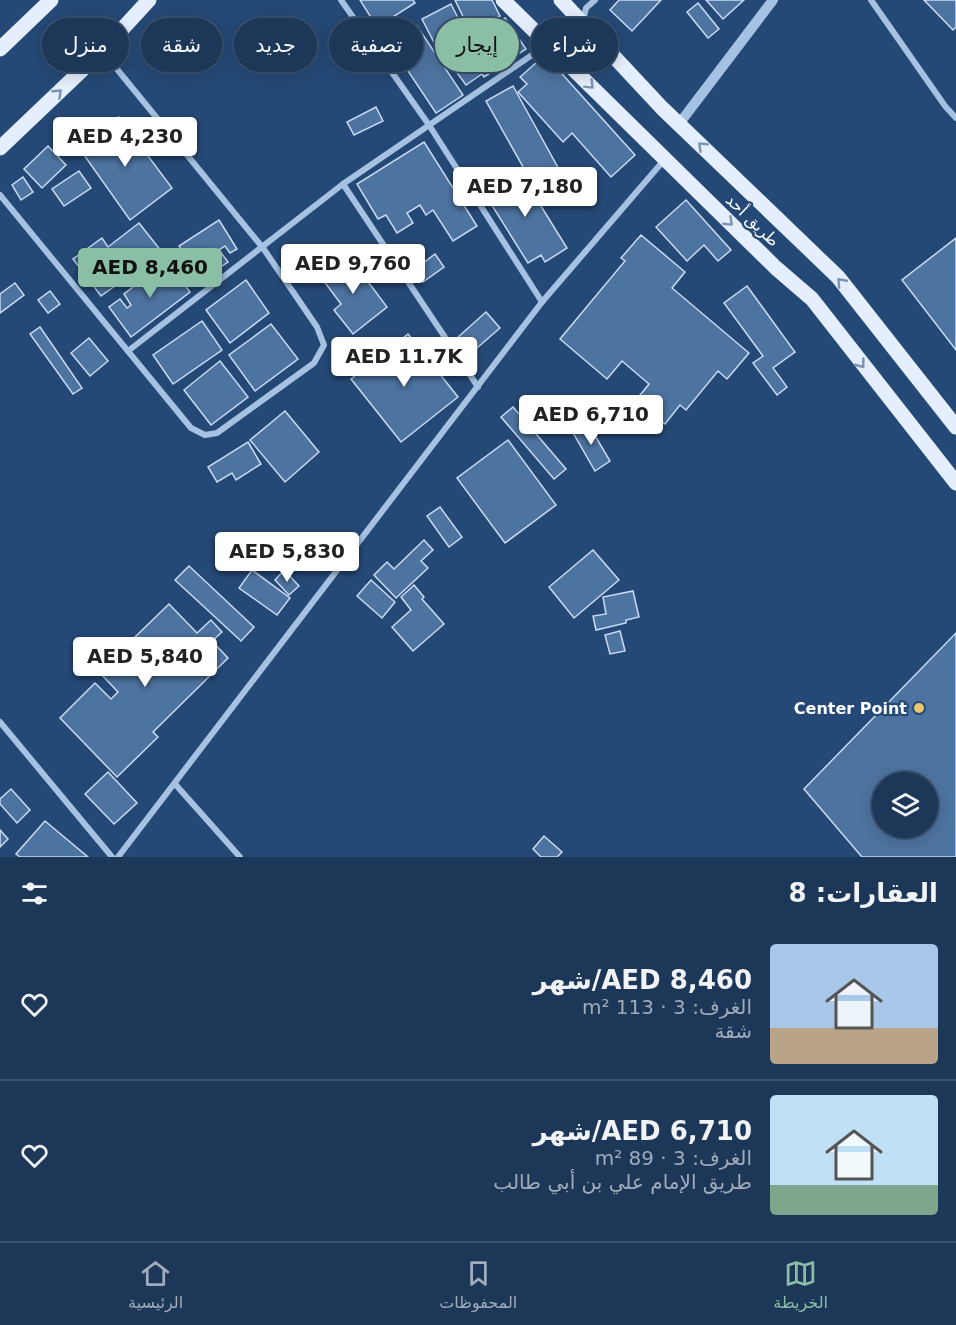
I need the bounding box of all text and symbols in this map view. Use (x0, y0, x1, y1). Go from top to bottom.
chip: منزل (42, 18, 129, 72)
chip: شقة (141, 18, 222, 72)
chip: جديد (234, 18, 317, 72)
chip: تصفية (329, 18, 423, 72)
chip: إيجار (435, 18, 519, 72)
chip: شراء (531, 18, 618, 72)
one-way arrow (582, 78, 593, 89)
one-way arrow (50, 90, 61, 101)
pin: AED 4,230 (56, 117, 194, 168)
text: AED 4,230 (67, 124, 183, 148)
one-way arrow (698, 142, 708, 153)
pin: AED 7,180 (456, 167, 594, 218)
text: AED 7,180 (467, 174, 583, 198)
street label: طريق أحد (721, 189, 784, 251)
one-way arrow (722, 214, 733, 225)
pin: AED 9,760 (284, 244, 422, 295)
pin: AED 8,460 (81, 248, 219, 299)
text: AED 9,760 (295, 251, 411, 275)
text: AED 8,460 (92, 255, 208, 279)
one-way arrow (837, 278, 848, 289)
pin: AED 11.7K (335, 337, 473, 388)
text: AED 11.7K (345, 344, 463, 368)
one-way arrow (854, 357, 865, 368)
pin: AED 6,710 (522, 395, 660, 446)
text: AED 6,710 (533, 402, 649, 426)
pin: AED 5,830 (218, 532, 356, 583)
text: AED 5,830 (229, 539, 345, 563)
pin: AED 5,840 (76, 637, 214, 688)
text: AED 5,840 (87, 644, 203, 668)
place label: Center Point (794, 699, 907, 718)
marker: Center Point (912, 701, 926, 715)
map controls (872, 772, 938, 838)
button: layers (872, 772, 938, 838)
icon: filters (18, 877, 51, 910)
text: العقارات: 8 (789, 878, 938, 908)
text: AED 8,460/شهر (533, 965, 752, 995)
icon: home (818, 968, 890, 1040)
icon: heart (18, 988, 51, 1021)
text: الغرف: 3 · 113 m² (582, 995, 752, 1019)
text: شقة (714, 1019, 752, 1043)
text: AED 6,710/شهر (533, 1116, 752, 1146)
icon: home (818, 1119, 890, 1191)
icon: heart (18, 1139, 51, 1172)
text: الغرف: 3 · 89 m² (595, 1146, 752, 1170)
text: طريق الإمام علي بن أبي طالب (493, 1170, 752, 1194)
tab: الرئيسية (128, 1257, 183, 1312)
tab: المحفوظات (439, 1257, 517, 1312)
tab: الخريطة (773, 1257, 828, 1312)

